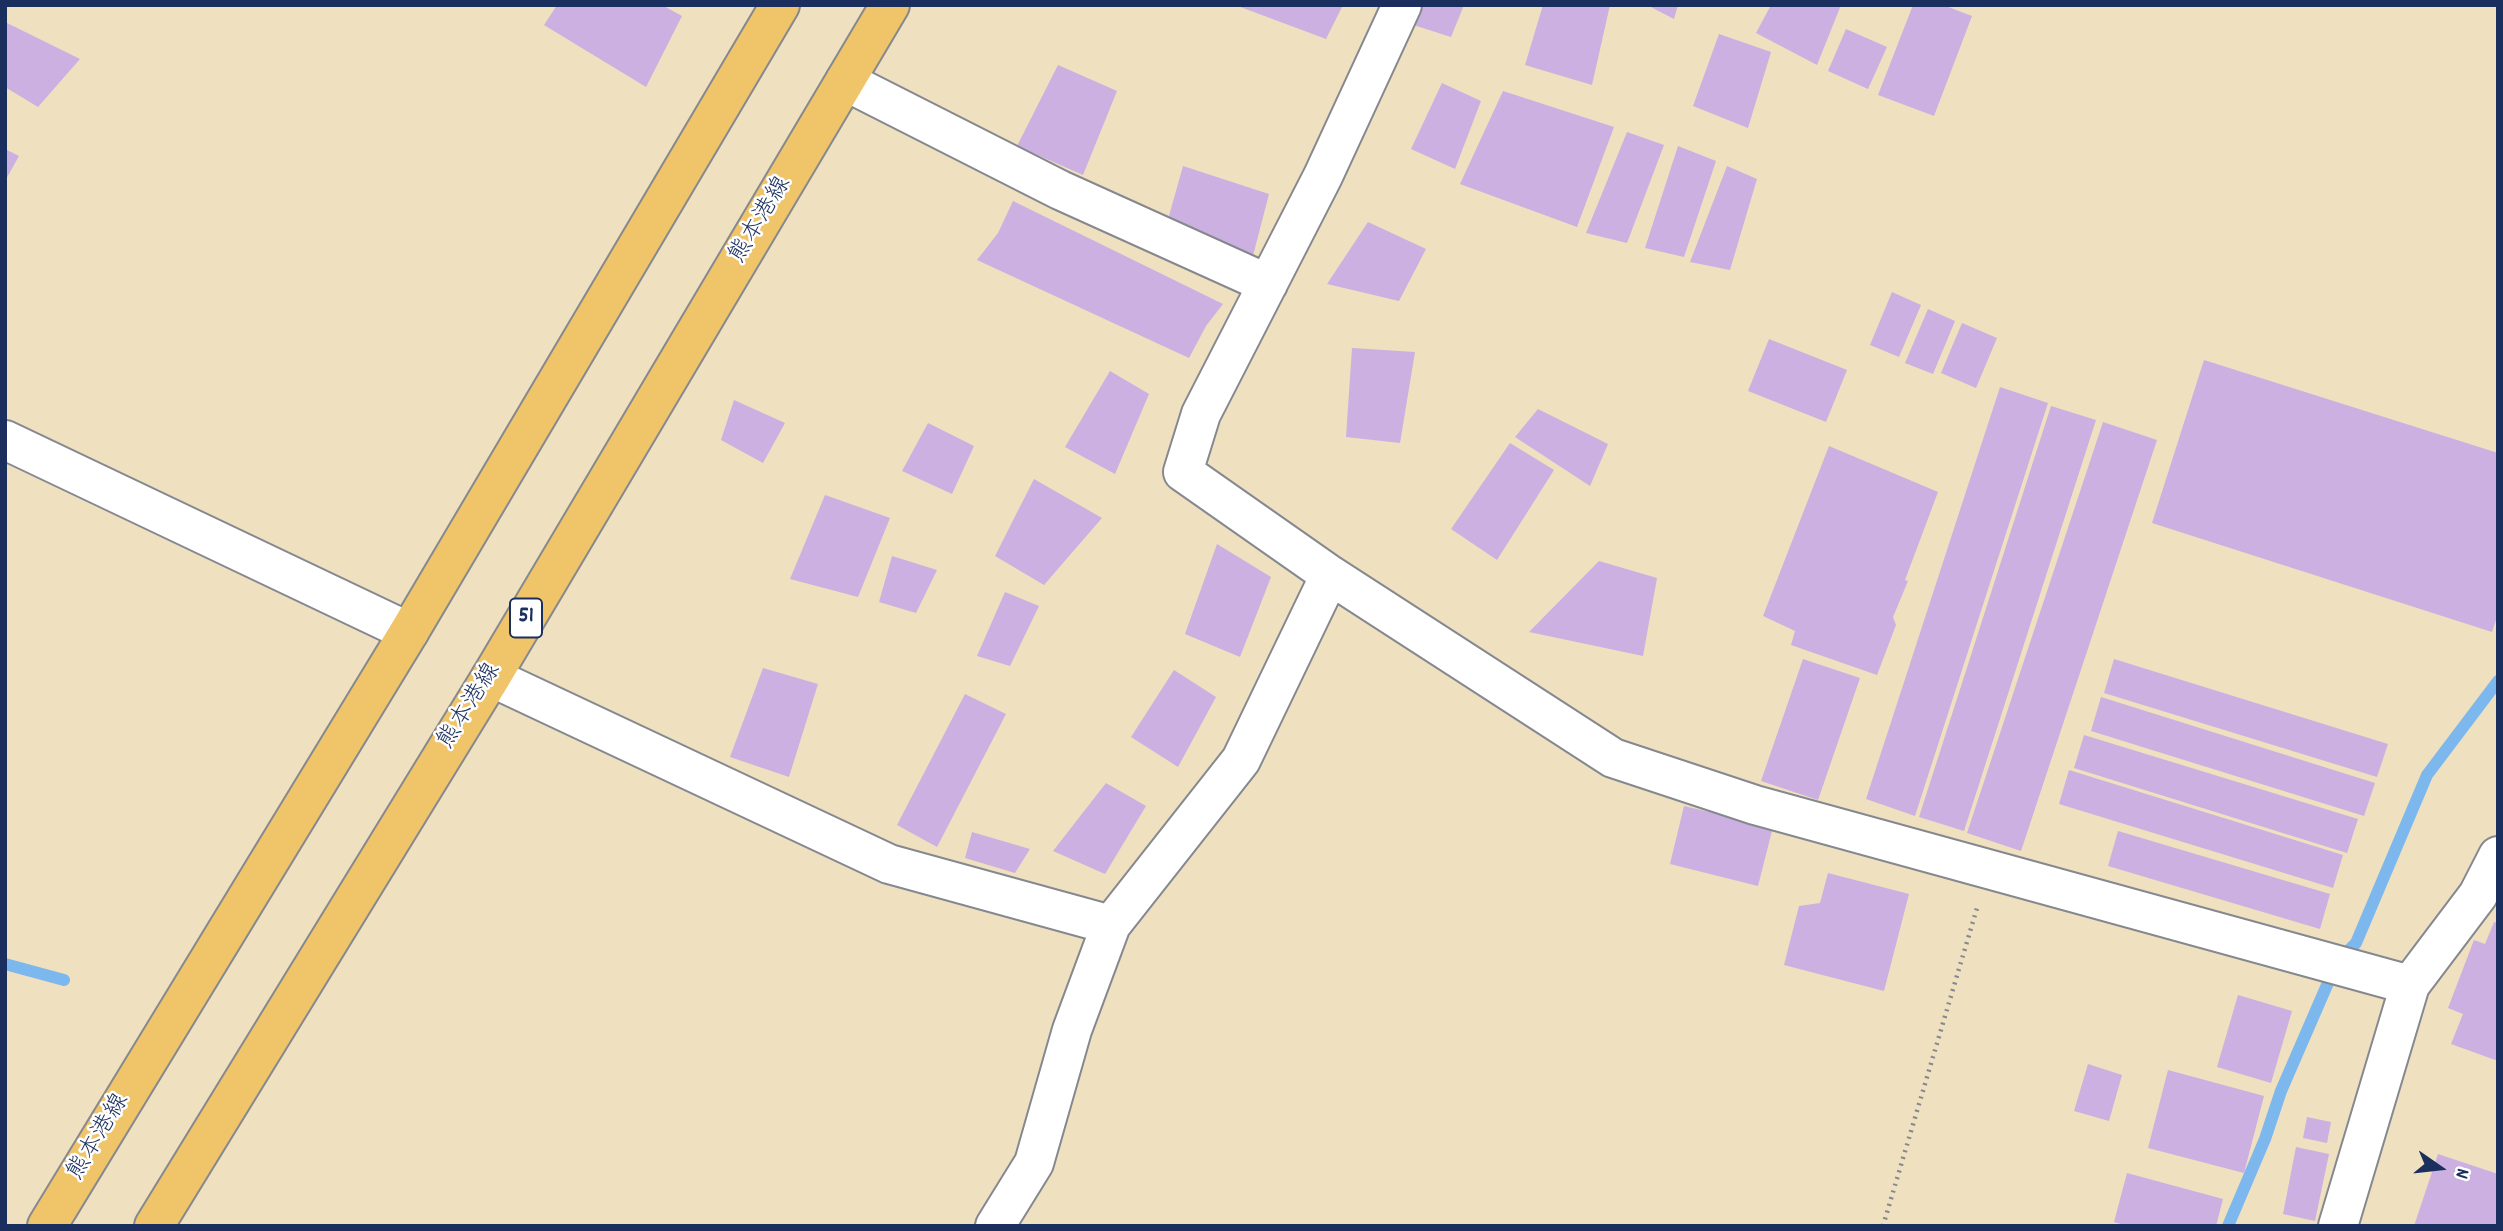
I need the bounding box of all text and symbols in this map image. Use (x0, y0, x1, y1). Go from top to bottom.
street label: 熊本港線 (725, 172, 799, 270)
road number: 51 (510, 598, 542, 638)
street label: 熊本港線 (433, 659, 509, 755)
street label: 熊本港線 (63, 1089, 137, 1187)
north arrow (2405, 1133, 2475, 1203)
text: N (2447, 1165, 2475, 1181)

